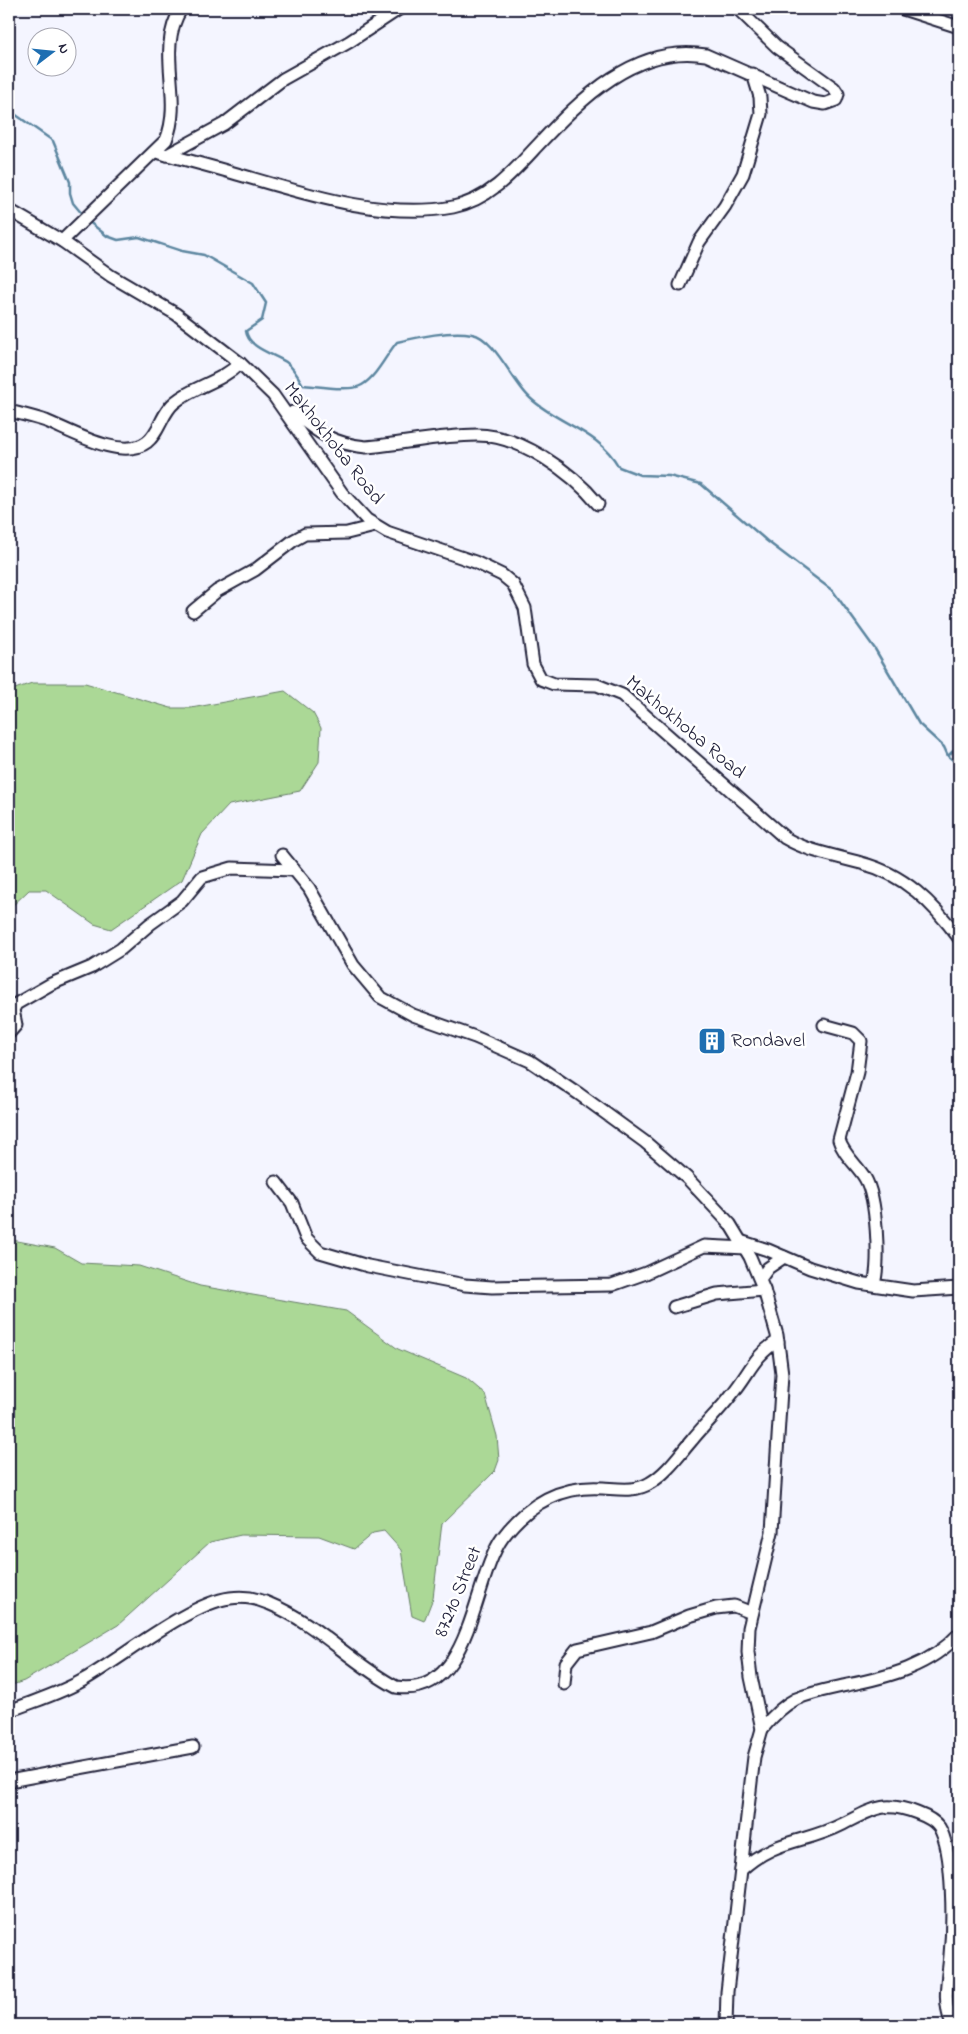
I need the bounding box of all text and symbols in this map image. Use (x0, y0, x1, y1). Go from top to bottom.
north arrow (28, 28, 78, 78)
text: N (52, 41, 74, 56)
street label: Makhokhoba Road (276, 376, 390, 512)
street label: Makhokhoba Road (619, 669, 751, 787)
building icon: Rondavel (697, 1026, 727, 1056)
place label: Rondavel (731, 1027, 805, 1056)
street label: 87210 Street (428, 1542, 491, 1642)

